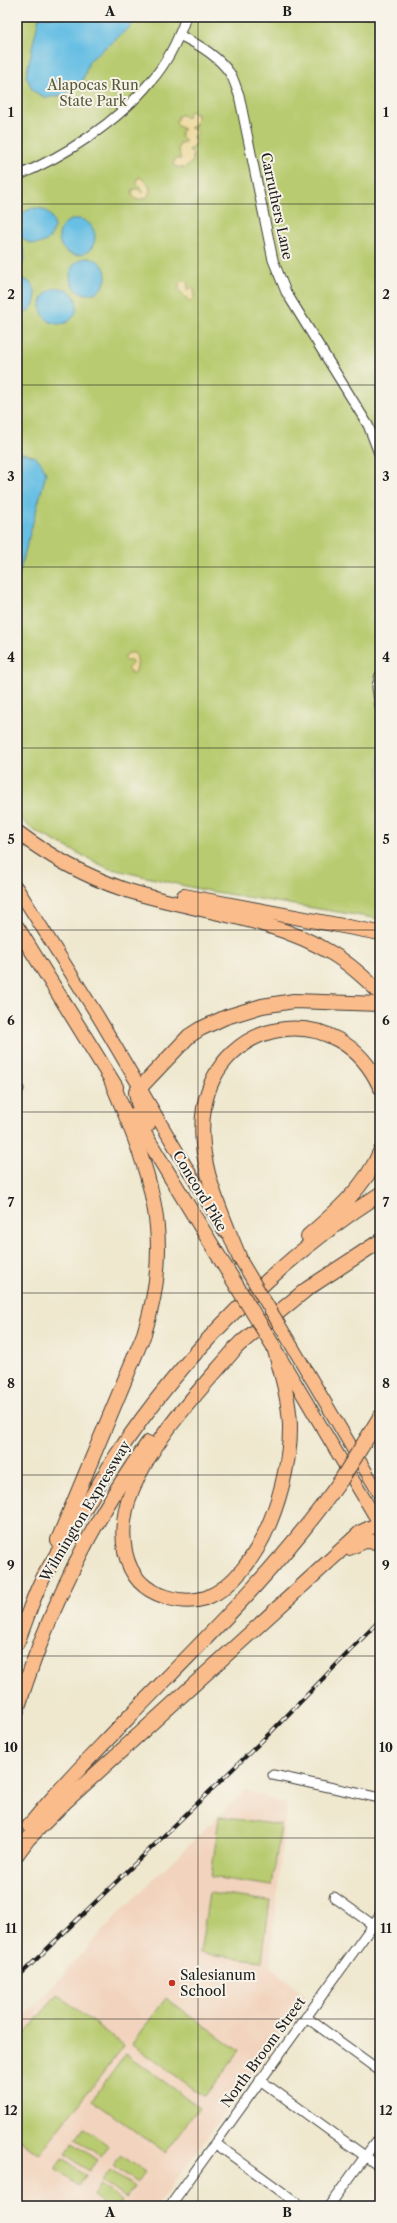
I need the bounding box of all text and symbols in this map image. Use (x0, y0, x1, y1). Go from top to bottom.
text: A (104, 3, 116, 19)
text: B (282, 3, 292, 19)
park label: Alapocas Run State Park (46, 76, 139, 110)
text: 1 (8, 104, 14, 120)
text: 1 (383, 104, 389, 120)
street label: Carruthers Lane (257, 151, 297, 261)
text: 2 (7, 286, 15, 302)
text: 2 (382, 286, 390, 302)
text: 3 (7, 468, 15, 484)
text: 3 (382, 468, 390, 484)
text: 4 (7, 649, 15, 665)
text: 4 (382, 649, 390, 665)
text: 5 (7, 831, 15, 847)
text: 5 (382, 831, 390, 847)
text: 6 (7, 1012, 15, 1028)
text: 6 (382, 1012, 390, 1028)
street label: Concord Pike (169, 1147, 231, 1235)
text: 7 (8, 1194, 15, 1210)
text: 7 (383, 1194, 390, 1210)
text: 8 (7, 1375, 15, 1391)
text: 8 (382, 1375, 390, 1391)
street label: Wilmington Expressway (35, 1437, 134, 1586)
text: 9 (7, 1557, 15, 1573)
text: 9 (382, 1557, 390, 1573)
text: 10 (4, 1739, 18, 1755)
text: 10 (379, 1739, 393, 1755)
text: 11 (5, 1920, 17, 1936)
text: 11 (380, 1920, 392, 1936)
place label: Salesianum School (180, 1966, 256, 2000)
marker: Salesianum School (167, 1978, 177, 1988)
street label: North Broom Street (217, 1993, 309, 2111)
text: 12 (4, 2102, 18, 2118)
text: 12 (379, 2102, 393, 2118)
text: A (104, 2204, 116, 2220)
text: B (282, 2204, 292, 2220)

